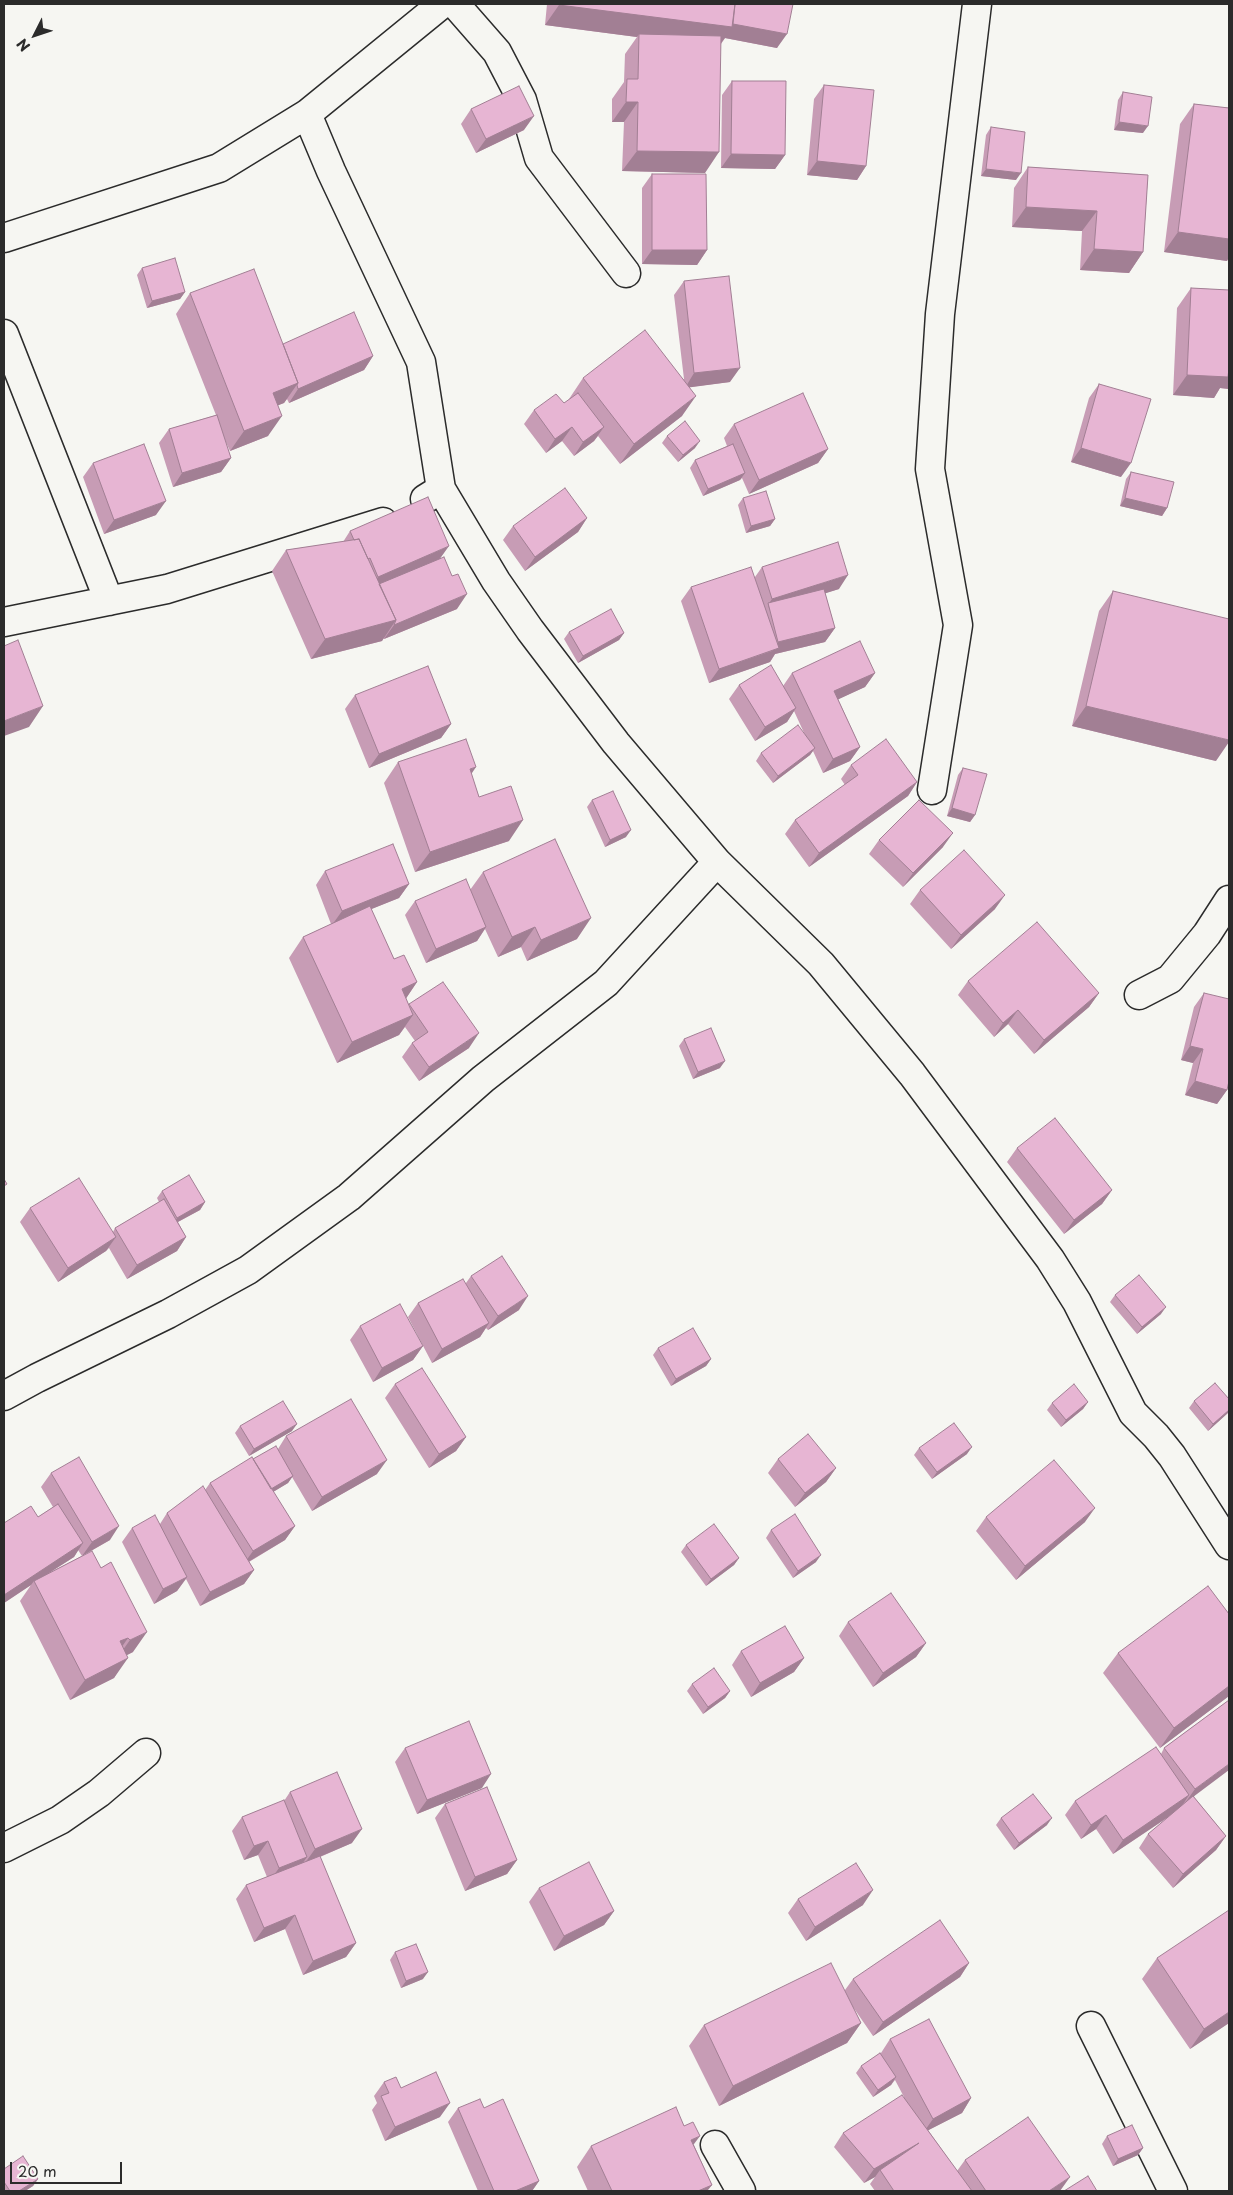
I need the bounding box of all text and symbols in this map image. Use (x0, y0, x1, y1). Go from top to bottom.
north arrow (10, 10, 60, 60)
text: N (12, 34, 35, 56)
scale bar (12, 2152, 125, 2184)
text: 20 m (18, 2159, 57, 2182)

